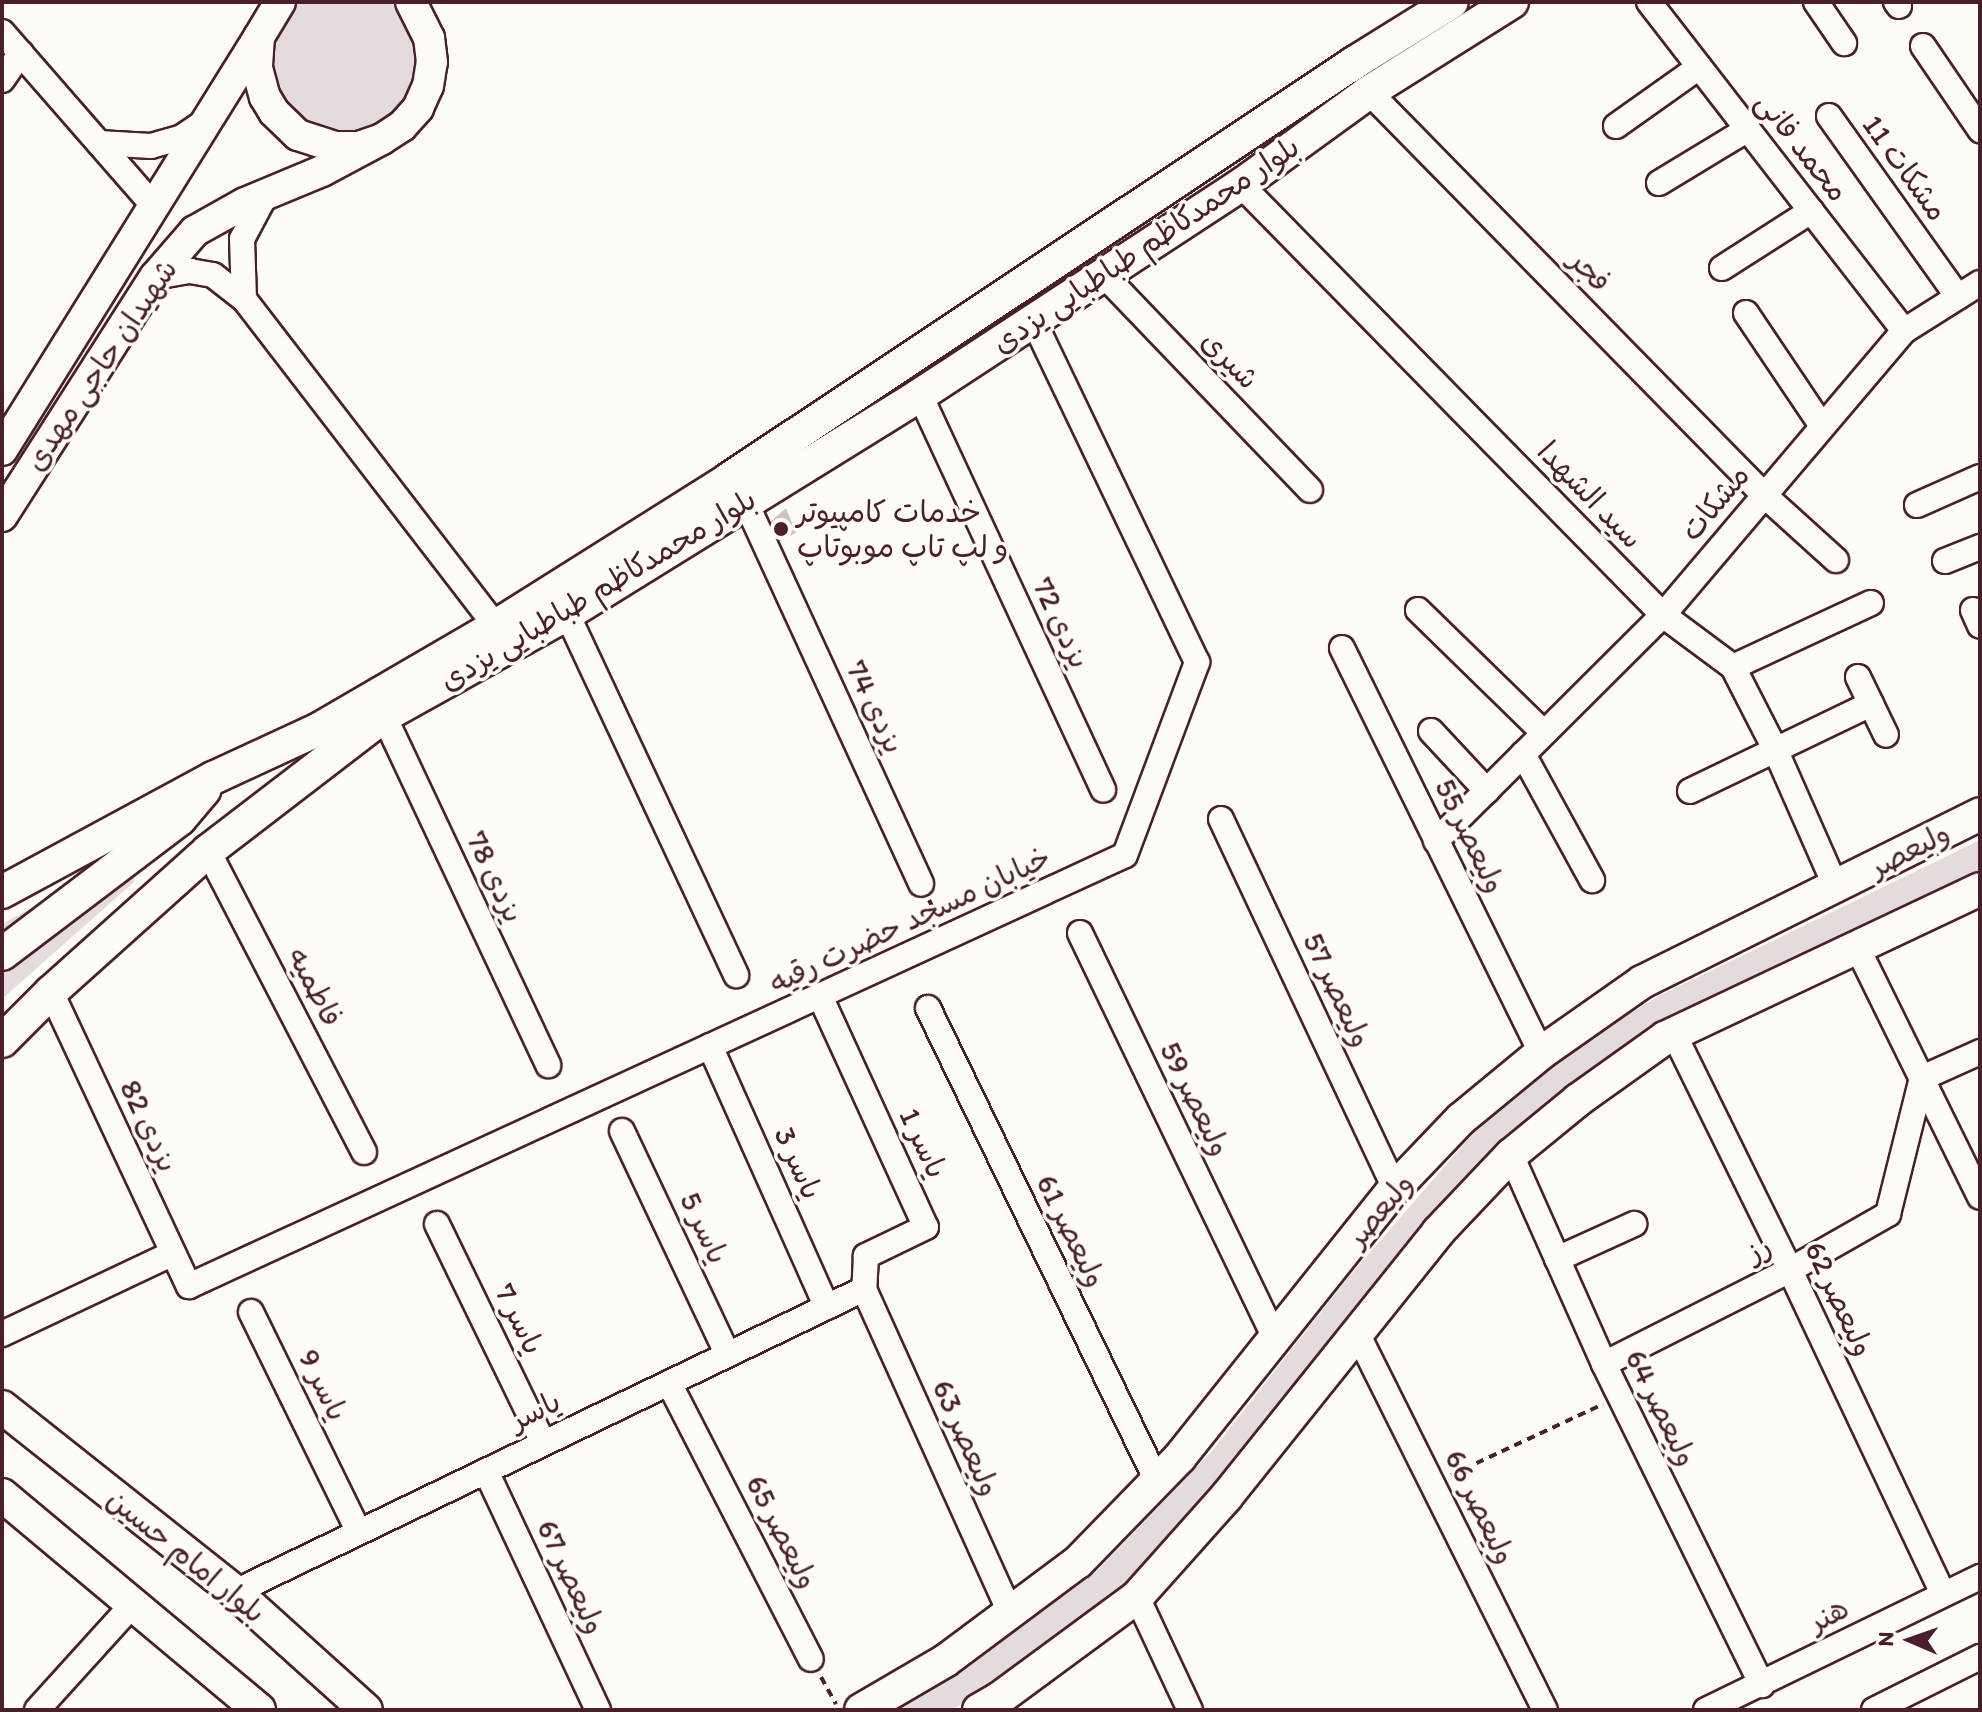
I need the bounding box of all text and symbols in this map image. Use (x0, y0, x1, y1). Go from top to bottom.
street label: محمد فانی (1748, 85, 1856, 209)
street label: 11 مشکات (1854, 108, 1956, 228)
street label: بلوار محمدکاظم طباطبایی یزدی (986, 129, 1306, 361)
street label: فجر (1562, 242, 1618, 300)
street label: شهیدان حاجی مهدی (17, 252, 185, 478)
street label: شیری (1194, 323, 1266, 397)
street label: سید الشهدا (1530, 434, 1650, 556)
street label: مشکات (1673, 458, 1757, 548)
street label: بلوار محمدکاظم طباطبایی یزدی (433, 481, 763, 699)
place label: خدمات کامپیوتر و لپ تاپ موبوتاپ (797, 494, 1008, 564)
marker: خدمات کامپیوتر و لپ تاپ موبوتاپ (772, 520, 790, 538)
street label: یزدی 72 (1024, 572, 1098, 674)
street label: یزدی 74 (838, 655, 912, 759)
street label: ولیعصر 55 (1427, 773, 1513, 899)
street label: ولیعصر (1864, 815, 1956, 885)
street label: یزدی 78 (458, 826, 532, 928)
street label: خیابان مسجد حضرت رقیه (764, 839, 1056, 1001)
street label: ولیعصر 57 (1295, 927, 1379, 1053)
street label: فاطمیه (280, 942, 350, 1032)
street label: ولیعصر 59 (1152, 1036, 1238, 1162)
street label: یزدی 82 (112, 1074, 186, 1178)
street label: یاسر 1 (891, 1102, 955, 1184)
street label: یاسر 3 (766, 1121, 830, 1205)
street label: ولیعصر (1339, 1166, 1421, 1254)
street label: ولیعصر 61 (1028, 1169, 1114, 1293)
street label: یاسر 5 (672, 1186, 736, 1270)
street label: رز (1741, 1228, 1777, 1270)
street label: ولیعصر 62 (1797, 1236, 1881, 1362)
street label: یاسر 7 (487, 1278, 551, 1360)
street label: یاسر 9 (290, 1343, 356, 1427)
street label: ولیعصر 64 (1617, 1344, 1705, 1472)
street label: ولیعصر 63 (924, 1374, 1008, 1502)
street label: یاسر (503, 1383, 567, 1439)
street label: ولیعصر 66 (1437, 1444, 1523, 1570)
street label: ولیعصر 65 (738, 1469, 826, 1595)
street label: بلوار امام حسین (100, 1481, 272, 1631)
street label: ولیعصر 67 (529, 1514, 613, 1640)
street label: هنر (1803, 1590, 1855, 1640)
north arrow (1870, 1600, 1950, 1680)
text: N (1872, 1631, 1899, 1647)

